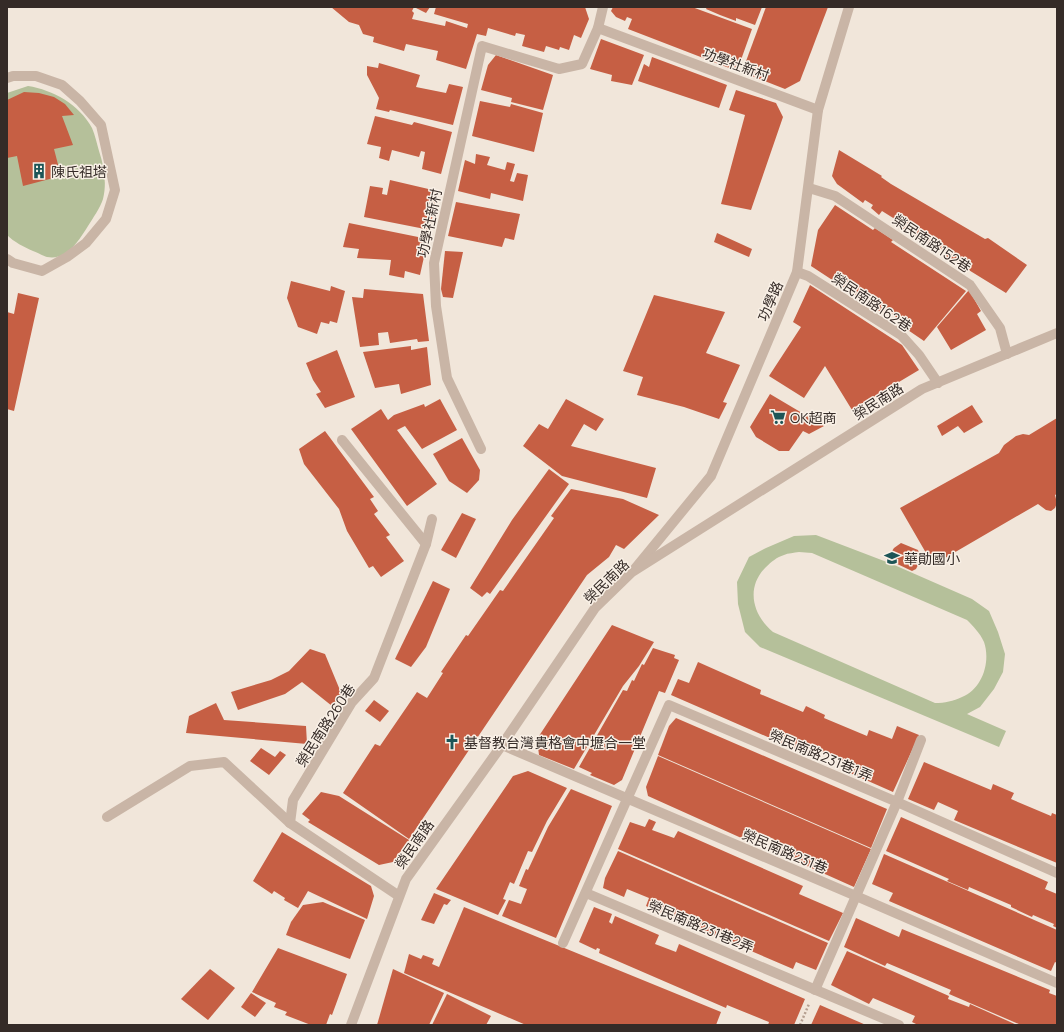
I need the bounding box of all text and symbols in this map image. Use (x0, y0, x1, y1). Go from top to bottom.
street label: 功學社新村 (700, 43, 772, 85)
building icon: 陳氏祖塔 (30, 162, 48, 180)
place label: 陳氏祖塔 (51, 162, 107, 181)
street label: 功學社新村 (412, 187, 446, 259)
street label: 榮民南路152巷 (889, 210, 975, 276)
street label: 榮民南路162巷 (828, 268, 916, 336)
street label: 功學路 (753, 278, 787, 324)
street label: 榮民南路 (849, 378, 907, 424)
supermarket icon: OK超商 (769, 408, 787, 426)
place label: OK超商 (790, 408, 836, 427)
school or university icon: 華勛國小 (883, 549, 901, 567)
place label: 華勛國小 (904, 549, 960, 568)
street label: 榮民南路 (579, 555, 633, 607)
street label: 榮民南路260巷 (291, 680, 359, 770)
street label: 榮民南路231巷1弄 (766, 725, 876, 785)
church icon: 基督教台灣貴格會中壢合一堂 (443, 733, 461, 751)
place label: 基督教台灣貴格會中壢合一堂 (464, 733, 646, 752)
street label: 榮民南路 (390, 816, 438, 872)
street label: 榮民南路231巷 (739, 824, 831, 878)
street label: 榮民南路231巷2弄 (645, 895, 757, 957)

